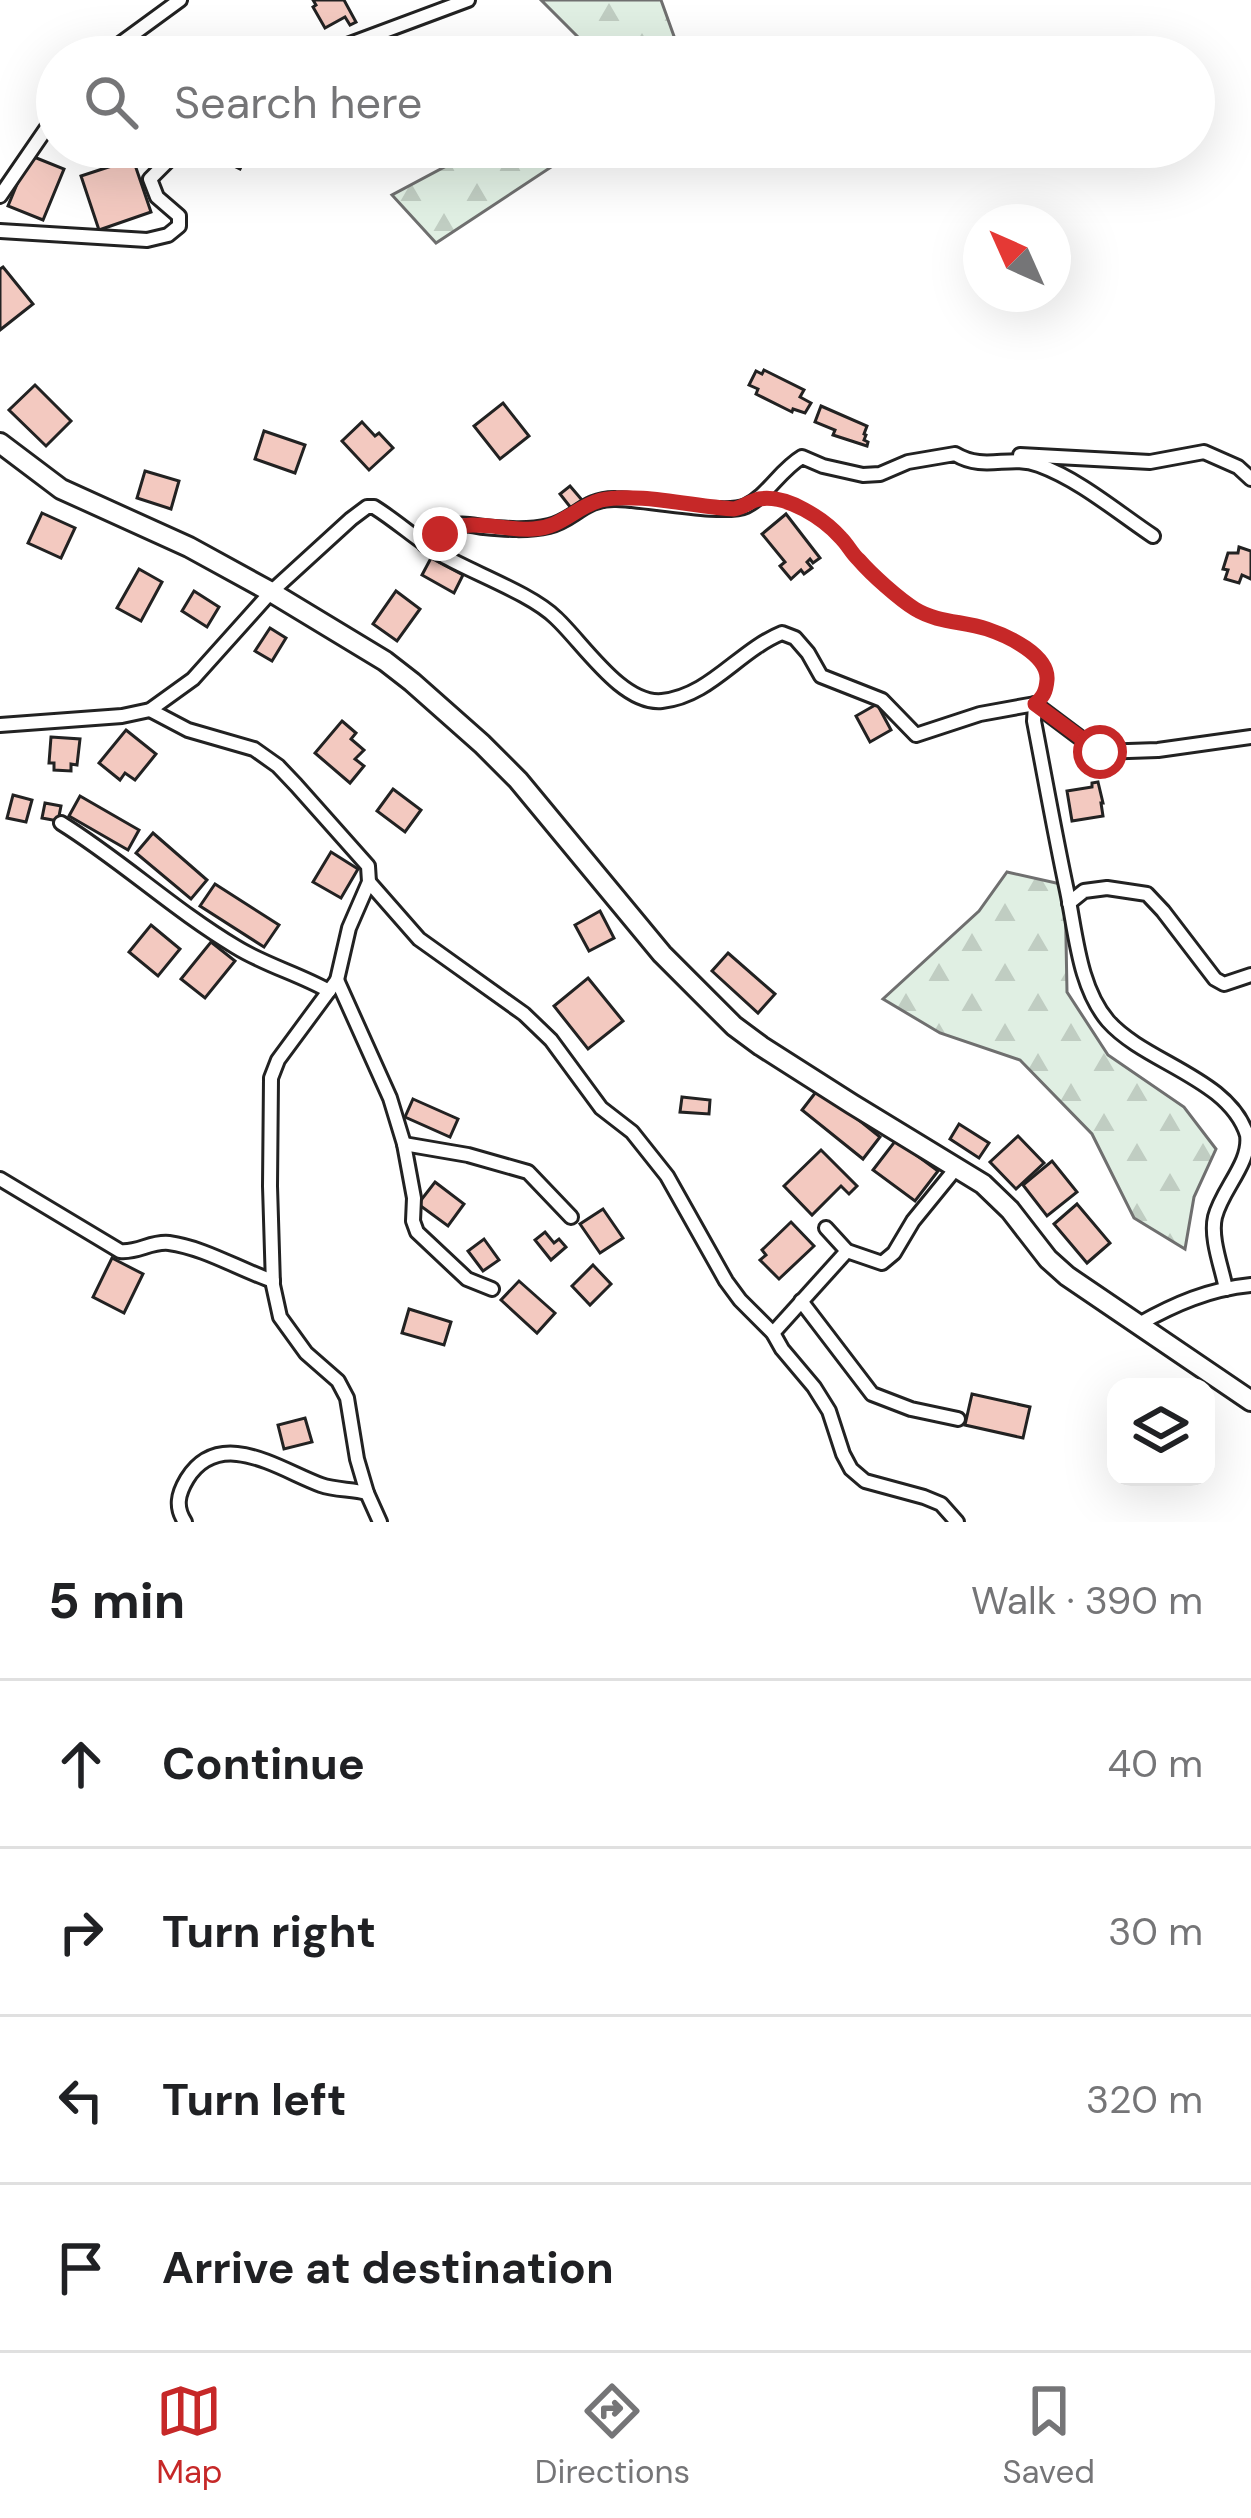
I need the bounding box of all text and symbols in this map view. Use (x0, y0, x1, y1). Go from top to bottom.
search box (36, 36, 1215, 168)
icon: search (78, 69, 144, 135)
text: Search here (174, 73, 422, 132)
north arrow (963, 204, 1071, 312)
route end (413, 507, 467, 561)
route start (1073, 725, 1127, 779)
map controls (1107, 1378, 1215, 1486)
button: layers (1107, 1378, 1215, 1486)
text: 5 min (48, 1567, 185, 1634)
text: Walk · 390 m (971, 1575, 1203, 1626)
icon: ahead (48, 1731, 114, 1797)
text: Continue (162, 1734, 365, 1793)
text: 40 m (1108, 1738, 1203, 1789)
icon: right (48, 1899, 114, 1965)
text: Turn right (162, 1902, 376, 1961)
text: 30 m (1108, 1906, 1203, 1957)
icon: left (48, 2067, 114, 2133)
text: Turn left (162, 2070, 346, 2129)
text: 320 m (1086, 2074, 1203, 2125)
icon: arrive (48, 2235, 114, 2301)
text: Arrive at destination (162, 2238, 614, 2297)
tab: Map (156, 2378, 223, 2493)
tab: Directions (535, 2378, 690, 2493)
tab: Saved (1002, 2378, 1095, 2493)

